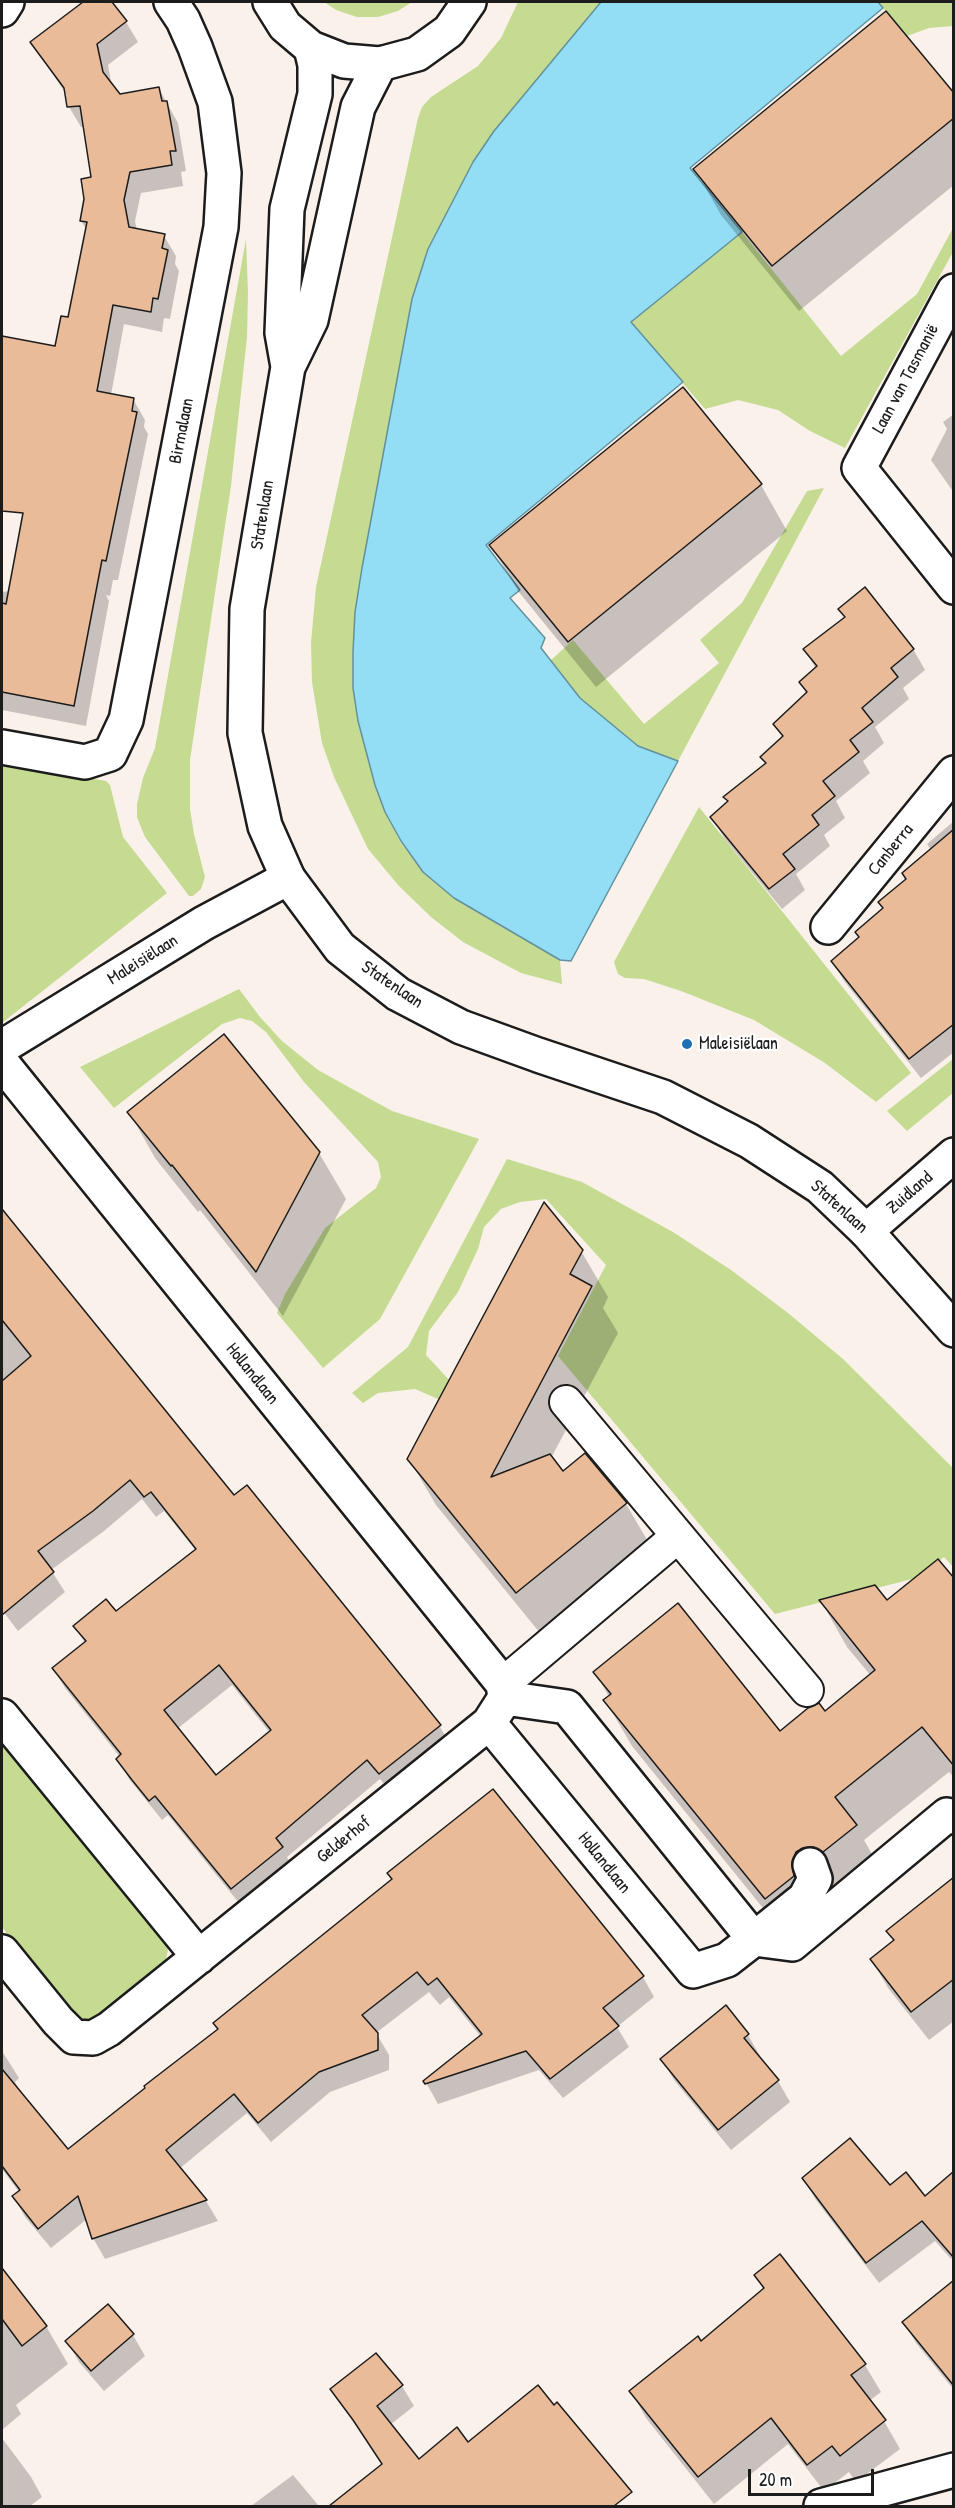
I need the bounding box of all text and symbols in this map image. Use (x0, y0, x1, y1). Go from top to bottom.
street label: Laan van Tasmanië (868, 321, 944, 437)
street label: Birmalaan (165, 396, 199, 466)
street label: Statenlaan (247, 479, 279, 551)
street label: Canberra (864, 820, 918, 880)
street label: Maleisiëlaan (104, 930, 182, 990)
street label: Statenlaan (357, 956, 427, 1014)
place label: Maleisiëlaan (699, 1033, 778, 1055)
marker: Maleisiëlaan (680, 1037, 694, 1051)
street label: Zuidland (882, 1167, 938, 1219)
street label: Statenlaan (806, 1176, 872, 1238)
street label: Hollandlaan (221, 1339, 283, 1409)
street label: Gelderhof (313, 1812, 375, 1868)
street label: Hollandlaan (573, 1828, 635, 1898)
scale bar (751, 2457, 877, 2495)
text: 20 m (759, 2467, 792, 2492)

